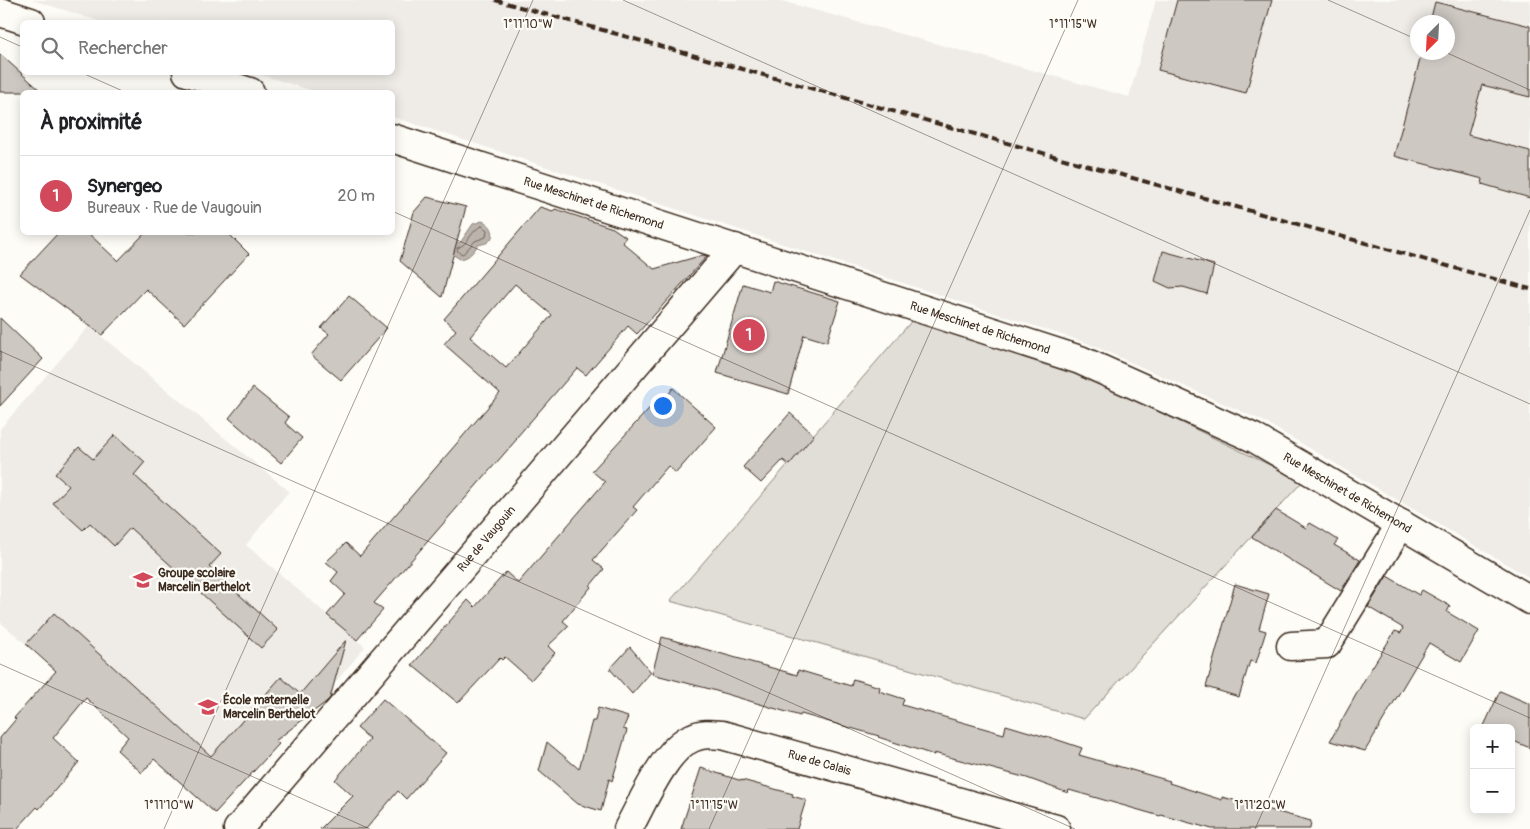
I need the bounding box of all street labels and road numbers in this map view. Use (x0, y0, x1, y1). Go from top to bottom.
street label: Rue Meschinet de Richemond (522, 173, 666, 233)
street label: Rue Meschinet de Richemond (908, 298, 1052, 357)
street label: Rue Meschinet de Richemond (1281, 449, 1414, 536)
street label: Rue de Vaugouin (454, 503, 519, 575)
street label: Rue de Calais (786, 746, 853, 779)

